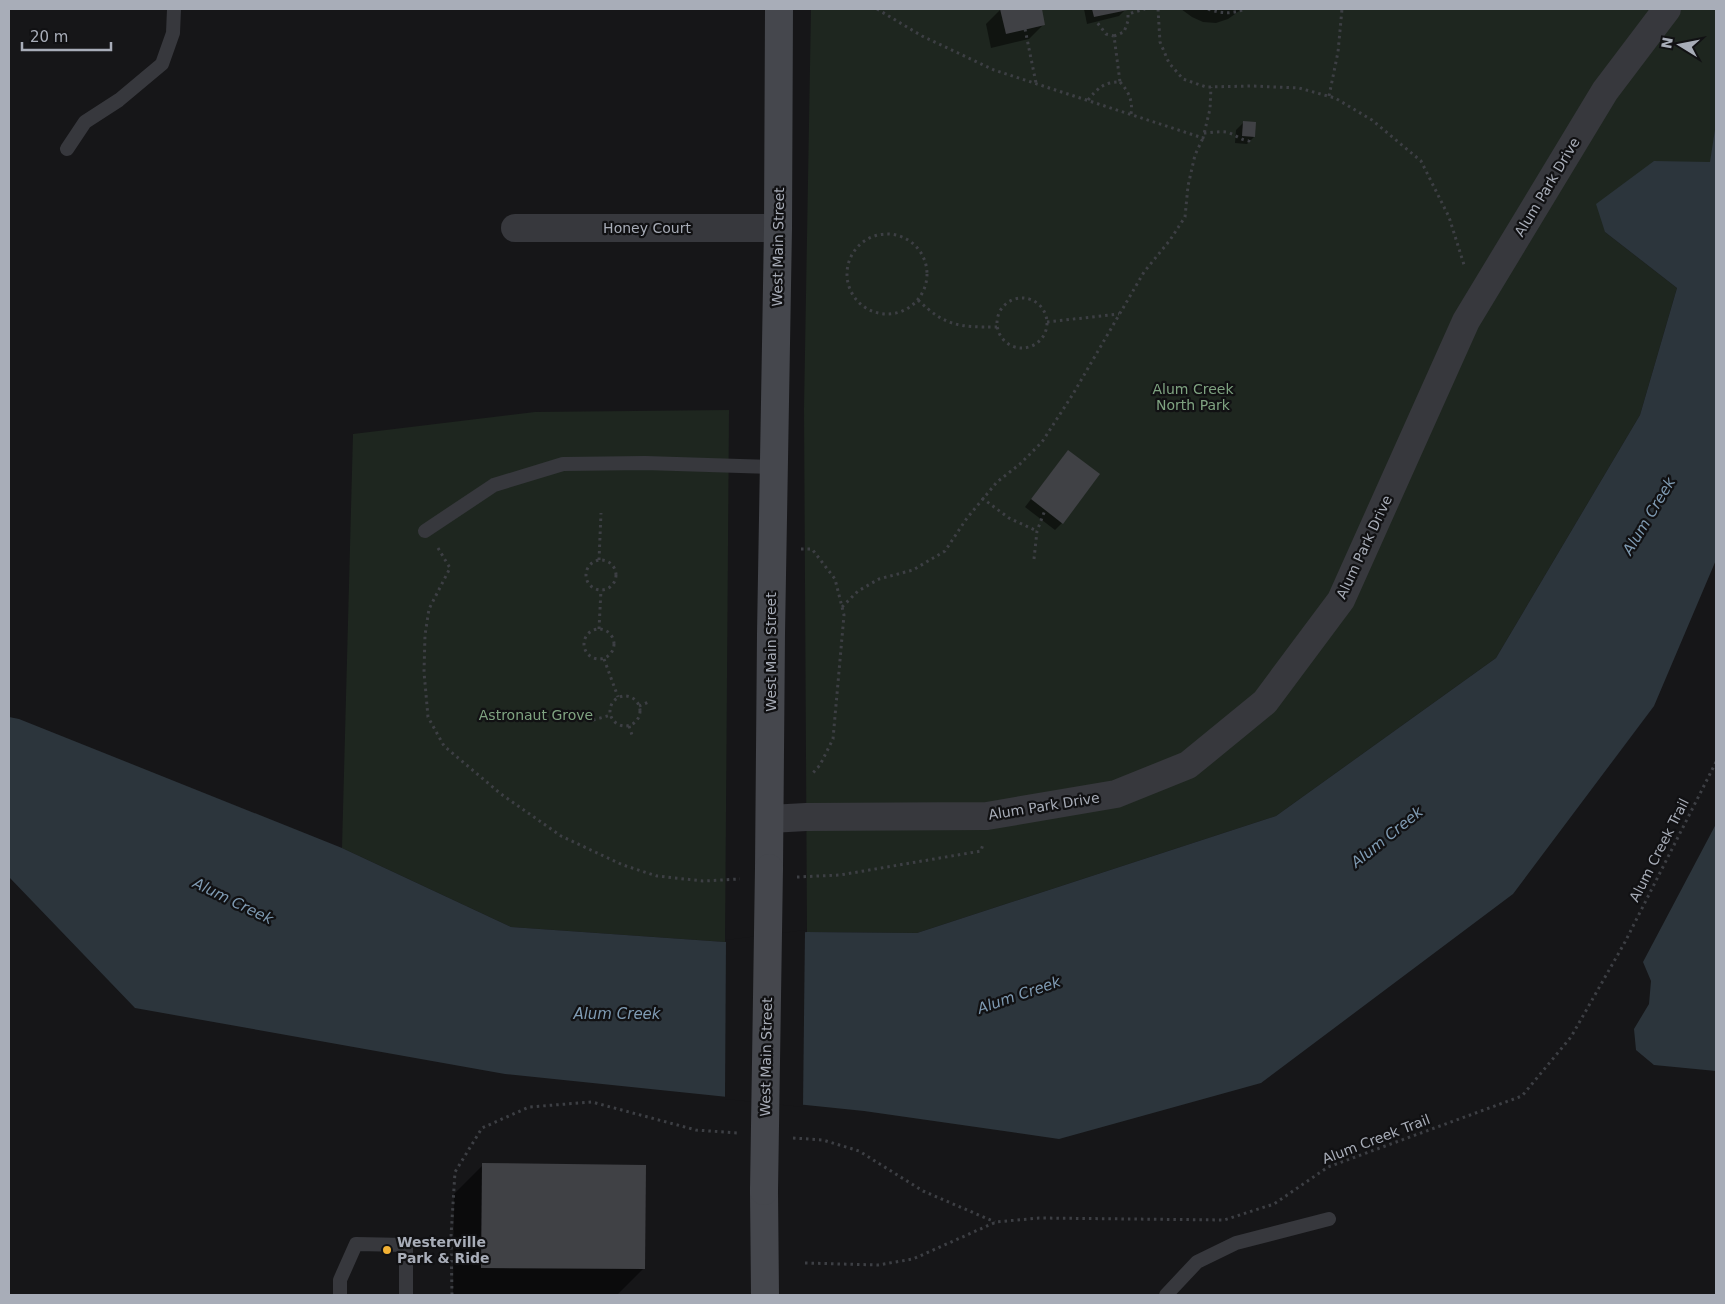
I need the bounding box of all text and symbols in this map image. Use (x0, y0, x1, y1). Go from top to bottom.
scale bar (22, 20, 111, 52)
north arrow (1655, 20, 1705, 70)
text: 20 m (30, 28, 68, 46)
text: N (1658, 36, 1676, 50)
street label: Alum Park Drive (1511, 135, 1583, 239)
street label: West Main Street (769, 187, 787, 307)
street label: Honey Court (603, 220, 691, 236)
park label: Alum Creek North Park (1153, 381, 1234, 413)
water label: Alum Creek (1618, 473, 1680, 559)
street label: Alum Park Drive (1333, 493, 1395, 601)
street label: West Main Street (763, 592, 779, 712)
park label: Astronaut Grove (479, 707, 593, 723)
street label: Alum Park Drive (987, 789, 1101, 823)
street label: Alum Creek Trail (1626, 796, 1692, 904)
water label: Alum Creek (1347, 802, 1428, 872)
water label: Alum Creek (189, 873, 277, 929)
water label: Alum Creek (974, 972, 1064, 1018)
street label: West Main Street (757, 997, 775, 1117)
water label: Alum Creek (572, 1005, 662, 1023)
street label: Alum Creek Trail (1320, 1111, 1432, 1167)
place label: Westerville Park & Ride (397, 1234, 490, 1266)
marker: Westerville Park & Ride (381, 1244, 393, 1256)

